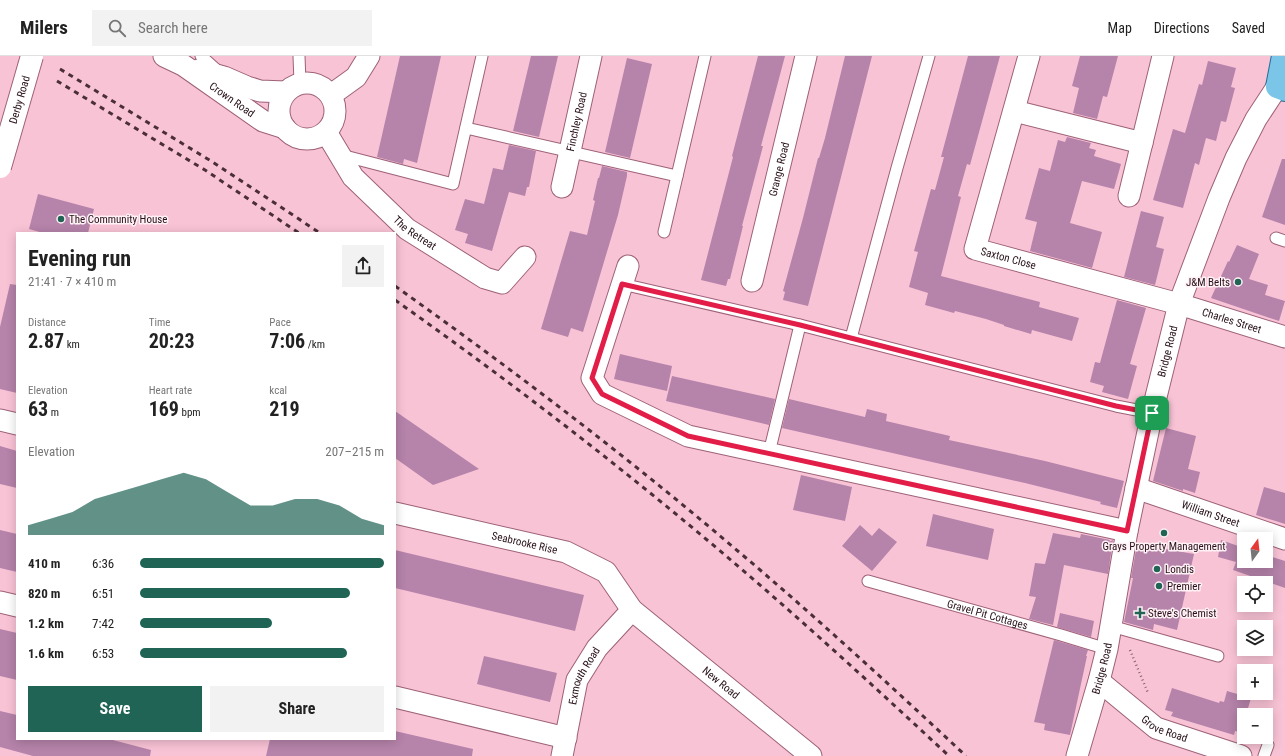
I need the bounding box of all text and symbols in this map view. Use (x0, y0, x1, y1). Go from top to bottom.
search box (92, 10, 372, 46)
text: Milers (20, 16, 68, 39)
icon: search (106, 17, 128, 39)
text: Search here (138, 19, 208, 37)
text: Map (1108, 20, 1132, 36)
text: Directions (1154, 20, 1210, 36)
text: Saved (1232, 20, 1265, 36)
street label: Derby Road (6, 74, 32, 125)
street label: Crown Road (207, 79, 257, 120)
street label: Finchley Road (564, 91, 589, 152)
street label: Grange Road (766, 141, 792, 198)
place label: The Community House (69, 213, 167, 226)
street label: The Retreat (391, 213, 439, 252)
marker: The Community House (56, 214, 66, 224)
street label: Saxton Close (979, 244, 1038, 272)
button: share (342, 245, 384, 287)
text: Evening run (28, 246, 131, 271)
text: 21:41 · 7 × 410 m (28, 274, 116, 289)
place label: J&M Belts (1186, 276, 1230, 289)
marker: J&M Belts (1233, 277, 1243, 287)
street label: Charles Street (1201, 305, 1263, 336)
text: Distance (28, 316, 66, 329)
text: Time (149, 316, 170, 329)
text: Pace (269, 316, 291, 329)
street label: Bridge Road (1155, 324, 1180, 378)
text: 2.87 (28, 329, 64, 353)
text: 20:23 (149, 329, 195, 353)
text: 7:06 (269, 329, 305, 353)
text: km (64, 338, 80, 351)
text: /km (305, 338, 325, 351)
text: Elevation (28, 384, 68, 397)
text: Heart rate (149, 384, 192, 397)
text: kcal (269, 384, 287, 397)
pin (1135, 396, 1169, 430)
text: 63 (28, 397, 48, 421)
text: 169 (149, 397, 179, 421)
text: 219 (269, 397, 300, 421)
icon: arrive (1141, 402, 1163, 424)
text: m (48, 406, 59, 419)
text: bpm (179, 406, 201, 419)
text: Elevation (28, 444, 75, 459)
text: 207–215 m (325, 444, 384, 459)
street label: William Street (1180, 498, 1241, 530)
marker: Grays Property Management (1159, 528, 1169, 538)
street label: Seabrooke Rise (491, 529, 559, 556)
north arrow (1237, 532, 1273, 568)
map controls (1237, 532, 1273, 744)
place label: Grays Property Management (1102, 540, 1226, 553)
text: 410 m (28, 556, 60, 571)
text: 6:36 (92, 556, 114, 571)
place label: Londis (1165, 563, 1194, 576)
marker: Londis (1152, 564, 1162, 574)
button: locate (1237, 576, 1273, 612)
place label: Premier (1167, 580, 1201, 593)
marker: Premier (1154, 581, 1164, 591)
text: 820 m (28, 586, 60, 601)
text: 6:51 (92, 586, 114, 601)
street label: Gravel Pit Cottages (946, 597, 1029, 632)
place label: Steve's Chemist (1148, 607, 1217, 620)
marker: Steve's Chemist (1135, 608, 1145, 618)
text: 1.2 km (28, 616, 64, 631)
text: 7:42 (92, 616, 114, 631)
button: layers (1237, 620, 1273, 656)
street label: Bridge Road (1089, 642, 1114, 696)
street label: Exmouth Road (566, 644, 603, 706)
text: 1.6 km (28, 646, 64, 661)
text: 6:53 (92, 646, 114, 661)
street label: New Road (700, 664, 742, 701)
button: + (1237, 664, 1273, 700)
button: Save (28, 686, 202, 732)
button: Share (210, 686, 384, 732)
button: − (1237, 708, 1273, 744)
street label: Grove Road (1139, 712, 1189, 744)

